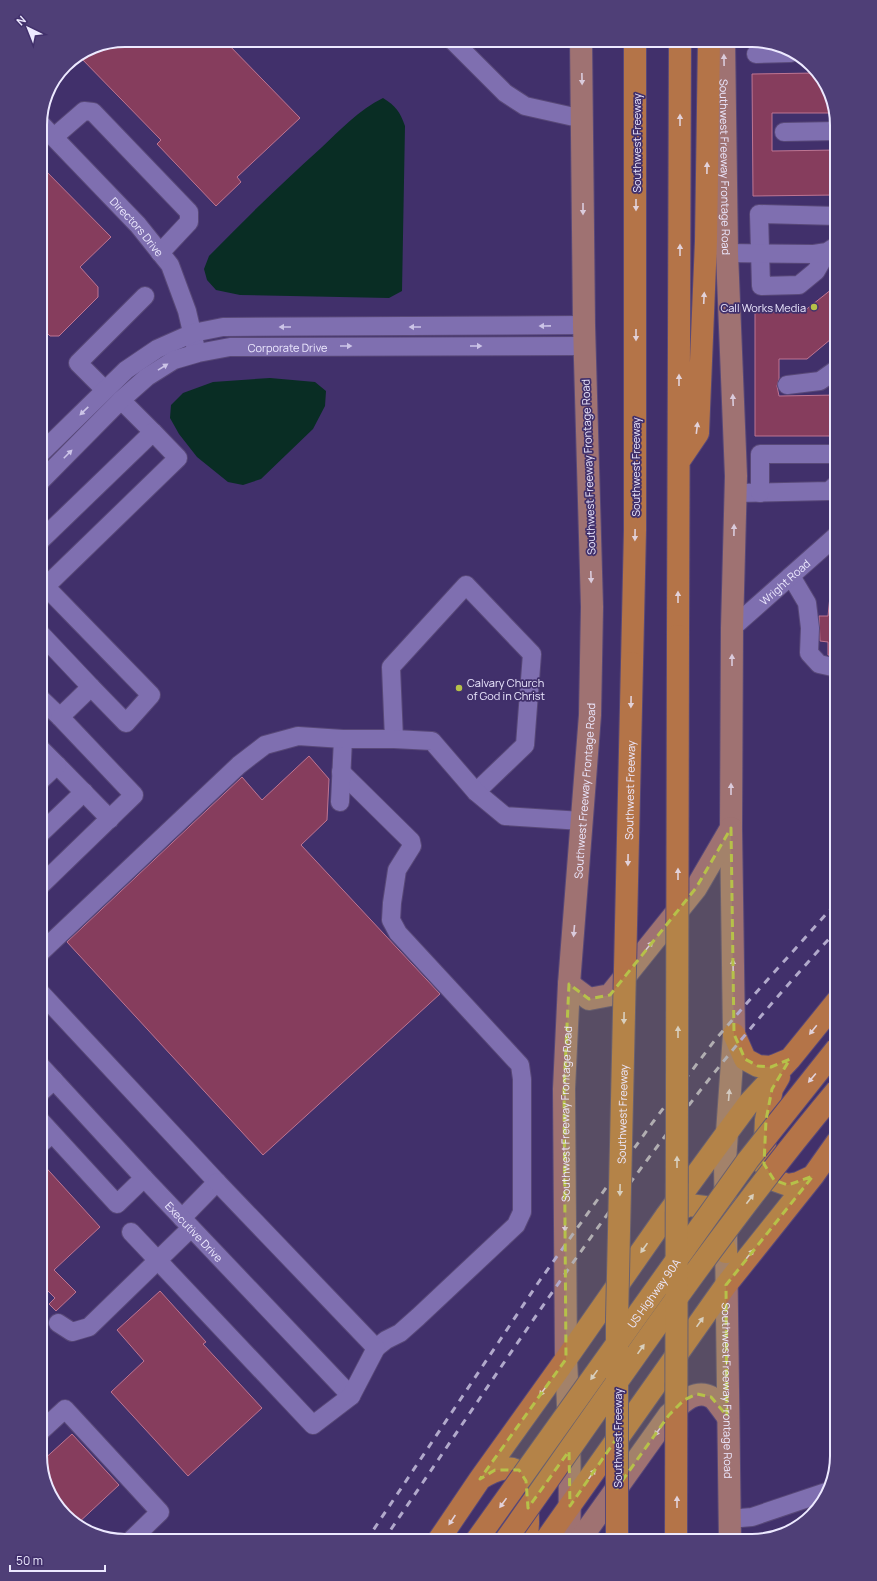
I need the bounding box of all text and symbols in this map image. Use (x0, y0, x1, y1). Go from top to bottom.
north arrow (8, 8, 48, 48)
text: N (13, 12, 29, 29)
one-way arrow (721, 53, 727, 66)
one-way arrow (579, 73, 585, 86)
street label: Southwest Freeway Frontage Road (717, 79, 735, 255)
street label: Southwest Freeway (629, 93, 644, 193)
one-way arrow (677, 113, 683, 126)
one-way arrow (704, 161, 710, 174)
street label: Directors Drive (107, 193, 168, 260)
one-way arrow (633, 199, 639, 212)
one-way arrow (580, 203, 586, 216)
one-way arrow (677, 243, 683, 256)
one-way arrow (700, 292, 707, 304)
place label: Call Works Media (720, 300, 806, 315)
marker: Call Works Media (809, 302, 819, 312)
one-way arrow (538, 323, 551, 329)
one-way arrow (278, 324, 291, 330)
one-way arrow (408, 324, 421, 330)
one-way arrow (633, 329, 639, 342)
street label: Corporate Drive (248, 339, 328, 354)
one-way arrow (340, 343, 353, 349)
one-way arrow (470, 343, 483, 349)
one-way arrow (158, 363, 168, 371)
one-way arrow (676, 373, 682, 386)
street label: Southwest Freeway Frontage Road (577, 379, 599, 555)
one-way arrow (729, 394, 736, 406)
one-way arrow (79, 406, 89, 416)
street label: Southwest Freeway (628, 417, 643, 517)
one-way arrow (694, 422, 700, 434)
one-way arrow (63, 449, 72, 459)
one-way arrow (731, 524, 738, 536)
one-way arrow (632, 529, 638, 542)
street label: Wright Road (756, 555, 813, 608)
one-way arrow (588, 571, 594, 584)
one-way arrow (675, 590, 681, 603)
one-way arrow (729, 653, 735, 666)
place label: Calvary Church of God in Christ (467, 675, 545, 703)
marker: Calvary Church of God in Christ (454, 683, 464, 693)
one-way arrow (628, 696, 634, 709)
street label: Southwest Freeway Frontage Road (570, 703, 598, 879)
street label: Southwest Freeway (620, 740, 638, 840)
one-way arrow (728, 782, 734, 795)
one-way arrow (625, 854, 631, 867)
one-way arrow (675, 867, 681, 880)
one-way arrow (570, 925, 577, 937)
one-way arrow (645, 941, 654, 952)
one-way arrow (730, 958, 736, 971)
one-way arrow (621, 1012, 627, 1025)
one-way arrow (675, 1025, 681, 1038)
one-way arrow (809, 1025, 818, 1035)
street label: Southwest Freeway Frontage Road (556, 1026, 574, 1202)
street label: Southwest Freeway (613, 1064, 630, 1164)
one-way arrow (808, 1073, 817, 1084)
one-way arrow (726, 1089, 733, 1101)
one-way arrow (674, 1155, 680, 1168)
one-way arrow (617, 1184, 623, 1197)
one-way arrow (745, 1193, 754, 1204)
street label: Executive Drive (162, 1198, 227, 1265)
one-way arrow (562, 1220, 568, 1233)
one-way arrow (640, 1242, 648, 1253)
one-way arrow (746, 1249, 755, 1260)
street label: US Highway 90A (623, 1255, 683, 1331)
street label: Southwest Freeway Frontage Road (719, 1302, 737, 1479)
one-way arrow (696, 1317, 704, 1327)
one-way arrow (637, 1344, 645, 1355)
one-way arrow (590, 1370, 598, 1380)
one-way arrow (540, 1386, 548, 1396)
street label: Southwest Freeway (610, 1388, 625, 1488)
one-way arrow (654, 1426, 662, 1437)
one-way arrow (588, 1468, 596, 1479)
one-way arrow (674, 1495, 680, 1508)
one-way arrow (498, 1498, 507, 1509)
one-way arrow (448, 1515, 456, 1525)
scale bar (10, 1547, 105, 1573)
text: 50 m (16, 1552, 43, 1569)

